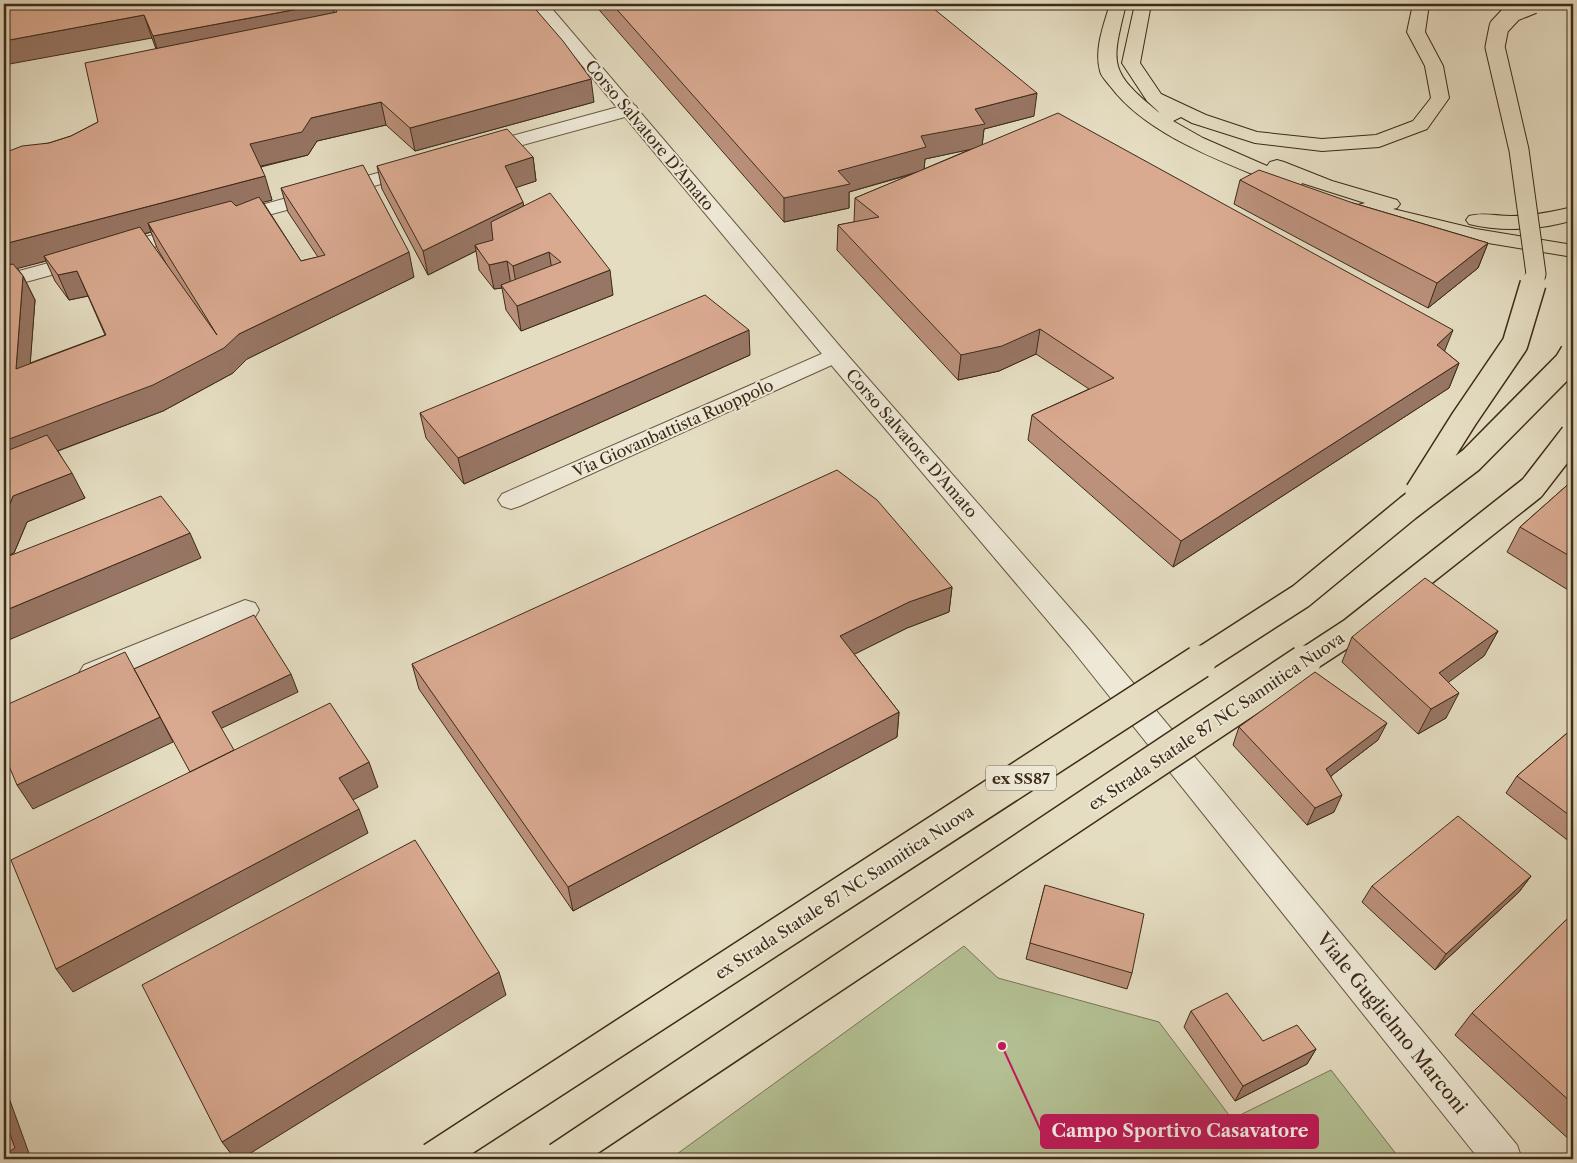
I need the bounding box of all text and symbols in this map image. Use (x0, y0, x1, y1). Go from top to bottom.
street label: Corso Salvatore D'Amato (581, 56, 719, 215)
street label: Corso Salvatore D'Amato (842, 365, 982, 522)
street label: Via Giovanbattista Ruoppolo (569, 375, 777, 482)
street label: ex Strada Statale 87 NC Sannitica Nuova (1084, 627, 1348, 814)
road number: ex SS87 (986, 766, 1056, 790)
street label: ex Strada Statale 87 NC Sannitica Nuova (711, 800, 978, 983)
street label: Viale Guglielmo Marconi (1311, 927, 1472, 1118)
callout: Campo Sportivo Casavatore (1041, 1115, 1318, 1148)
text: Campo Sportivo Casavatore (1051, 1120, 1309, 1142)

